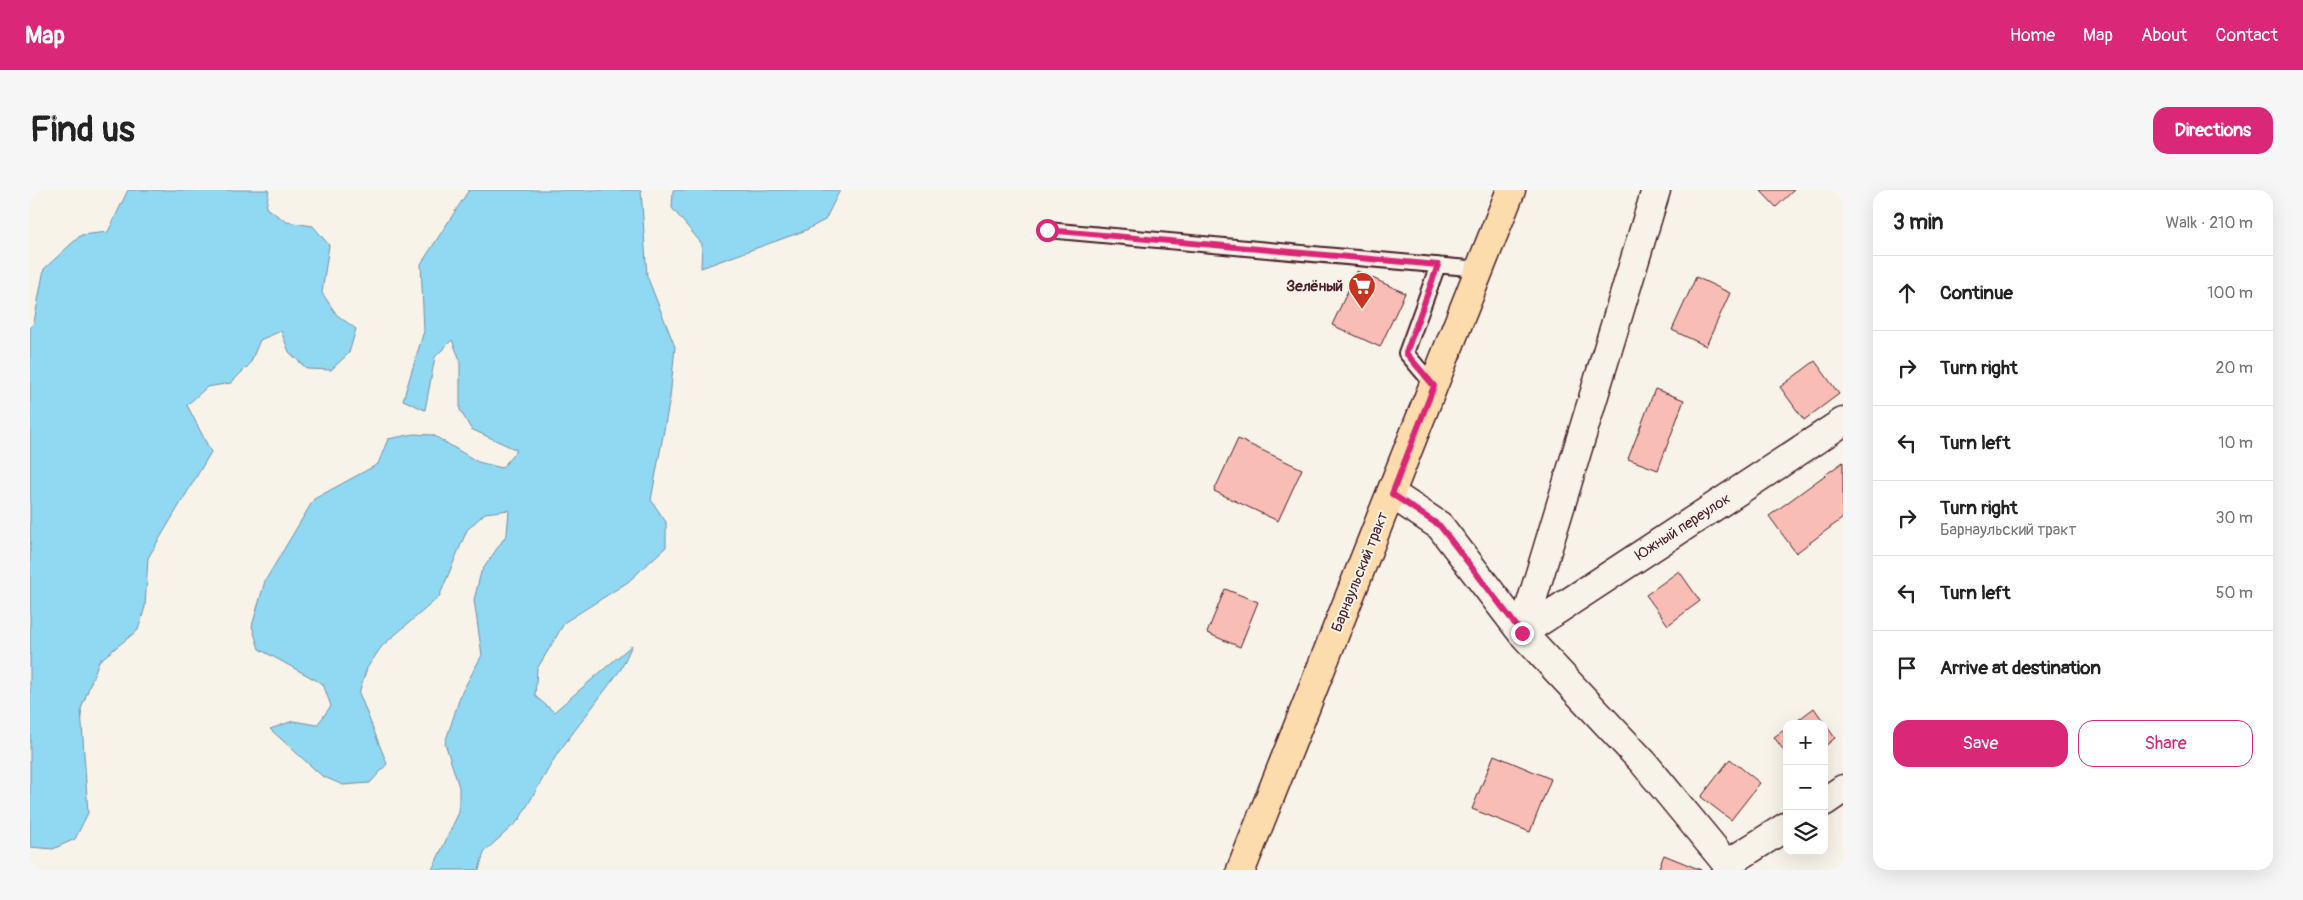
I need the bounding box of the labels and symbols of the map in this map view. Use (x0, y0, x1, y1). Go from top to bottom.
route start (1036, 219, 1059, 242)
supermarket icon: Зелёный (1347, 271, 1377, 310)
place label: Зелёный (1286, 277, 1343, 296)
street label: Южный переулок (1632, 489, 1734, 565)
street label: Барнаульский тракт (1327, 509, 1393, 635)
route end (1511, 622, 1534, 645)

